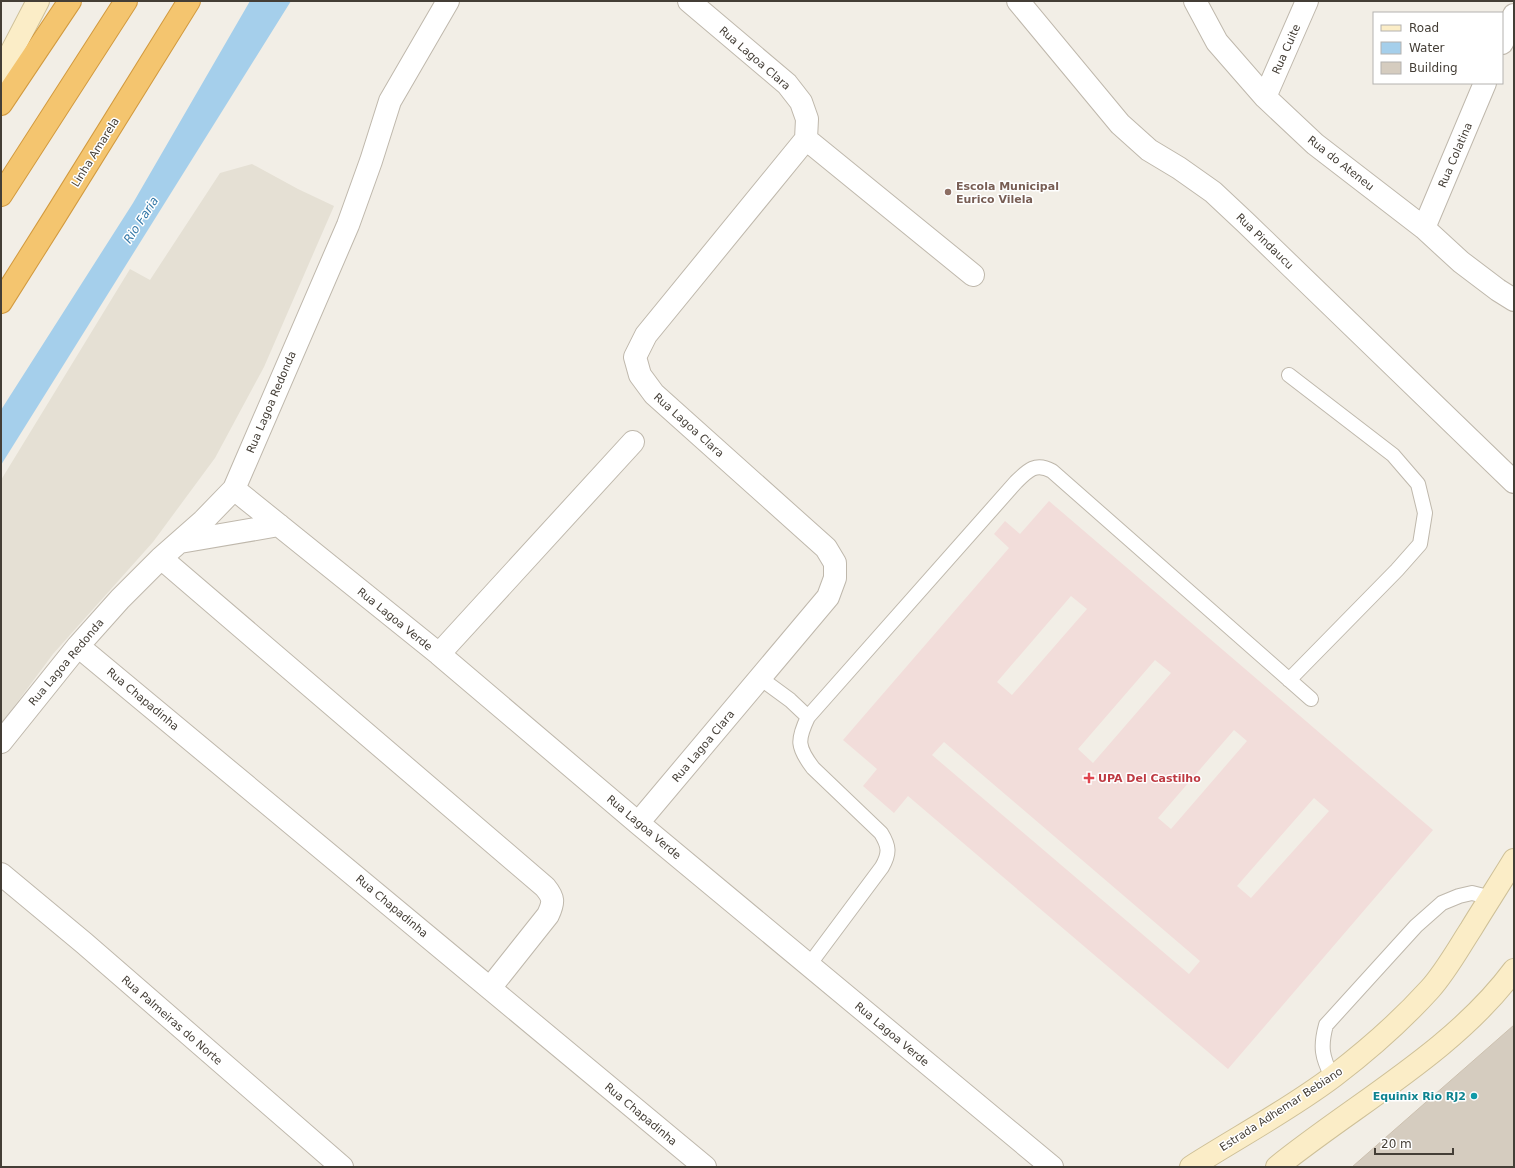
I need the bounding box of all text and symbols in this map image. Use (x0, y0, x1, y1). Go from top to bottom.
legend (1373, 12, 1503, 84)
text: Road (1409, 21, 1439, 35)
street label: Rua Cuite (1270, 22, 1303, 76)
street label: Rua Lagoa Clara (716, 24, 793, 93)
text: Water (1409, 41, 1445, 55)
text: Building (1409, 61, 1458, 75)
street label: Linha Amarela (69, 115, 122, 189)
street label: Rua Colatina (1436, 121, 1475, 190)
street label: Rua do Ateneu (1305, 133, 1376, 193)
place label: Escola Municipal Eurico Vilela (956, 180, 1059, 206)
marker: Escola Municipal Eurico Vilela (943, 187, 953, 197)
water label: Rio Faria (121, 194, 161, 246)
street label: Rua Pindaucu (1233, 211, 1296, 272)
street label: Rua Lagoa Redonda (244, 349, 299, 455)
street label: Rua Lagoa Clara (651, 390, 726, 460)
street label: Rua Lagoa Verde (355, 585, 435, 654)
street label: Rua Lagoa Redonda (26, 616, 107, 708)
street label: Rua Chapadinha (104, 665, 181, 733)
street label: Rua Lagoa Clara (670, 708, 737, 785)
marker: UPA Del Castilho (1083, 772, 1095, 784)
place label: UPA Del Castilho (1098, 772, 1201, 785)
street label: Rua Lagoa Verde (604, 793, 684, 862)
street label: Rua Chapadinha (353, 872, 430, 940)
street label: Rua Palmeiras do Norte (119, 973, 225, 1068)
street label: Rua Lagoa Verde (852, 1000, 932, 1069)
street label: Estrada Adhemar Bebiano (1217, 1065, 1345, 1154)
street label: Rua Chapadinha (602, 1080, 679, 1148)
place label: Equinix Rio RJ2 (1373, 1090, 1466, 1103)
marker: Equinix Rio RJ2 (1469, 1091, 1479, 1101)
scale bar (1375, 1130, 1453, 1156)
text: 20 m (1381, 1137, 1412, 1151)

